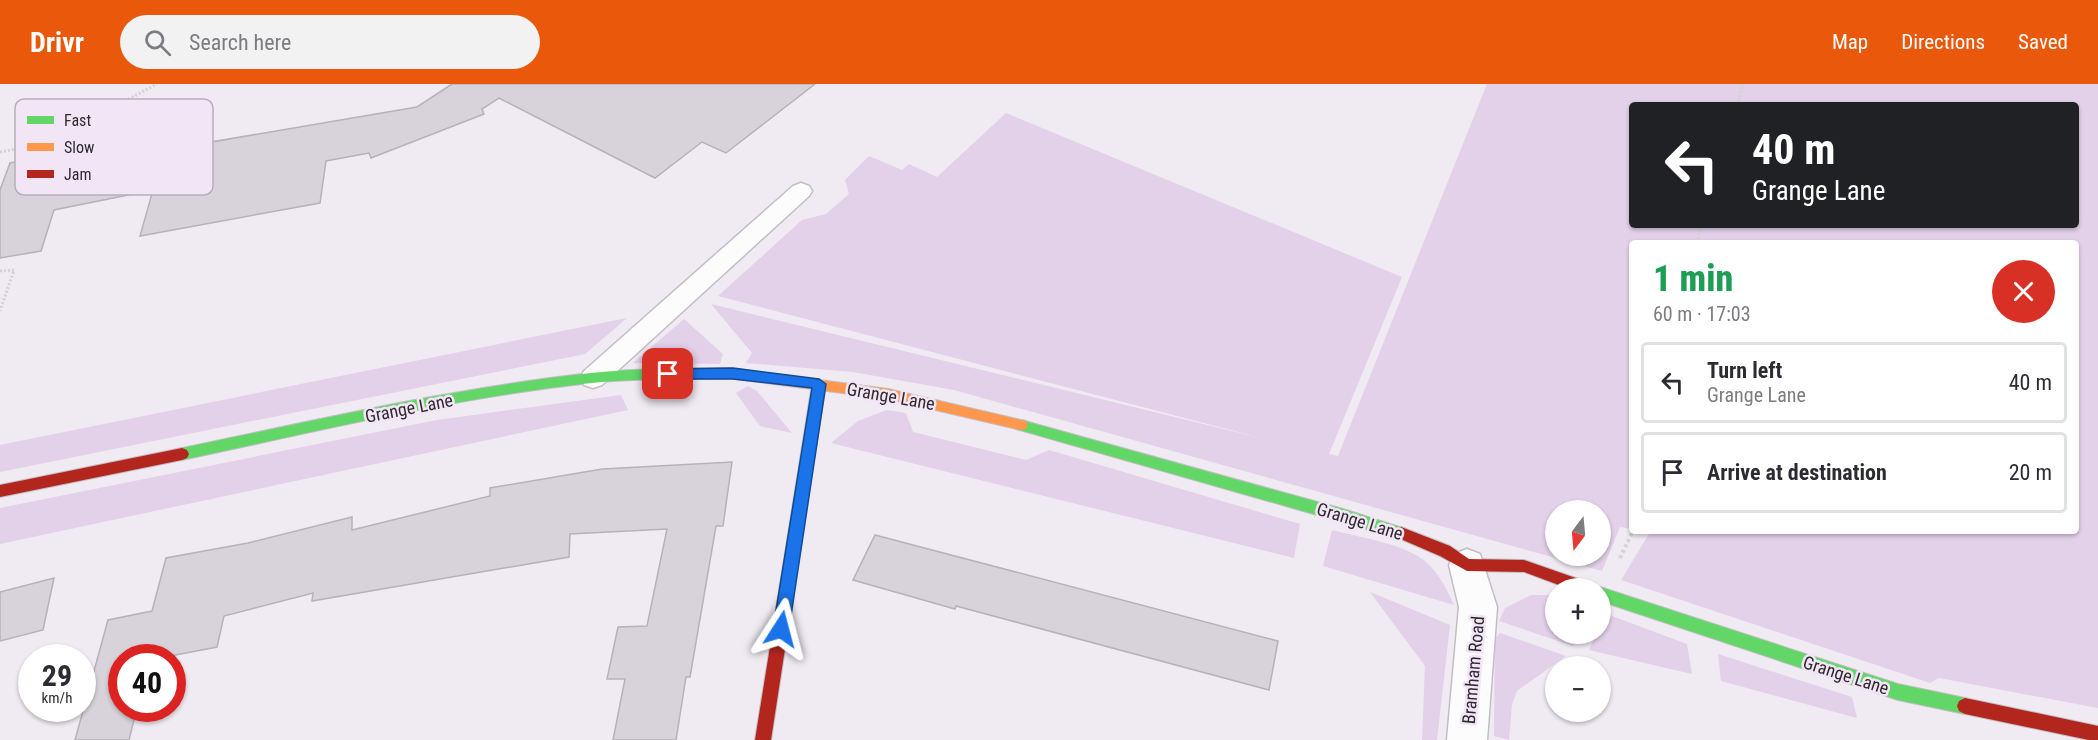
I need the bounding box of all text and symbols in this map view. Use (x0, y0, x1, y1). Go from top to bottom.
search box (120, 15, 540, 69)
text: Drivr (30, 26, 84, 59)
icon: search (141, 26, 174, 59)
text: Search here (189, 30, 291, 55)
text: Map (1832, 30, 1868, 54)
text: Directions (1901, 30, 1985, 54)
text: Saved (2018, 30, 2068, 54)
legend (15, 99, 213, 195)
text: Fast (64, 111, 91, 130)
text: 40 m (1752, 125, 1835, 174)
icon: left (1653, 126, 1731, 204)
text: Slow (64, 138, 94, 157)
text: Jam (64, 165, 91, 184)
text: Grange Lane (1752, 175, 1885, 207)
text: 1 min (1653, 258, 1733, 300)
button: close (1992, 260, 2055, 323)
text: 60 m · 17:03 (1653, 302, 1751, 326)
pin (642, 348, 693, 399)
icon: arrive (651, 357, 684, 390)
text: Turn left (1707, 358, 1782, 383)
icon: left (1656, 366, 1689, 399)
text: 40 m (2009, 370, 2052, 395)
street label: Grange Lane (845, 378, 937, 414)
text: Grange Lane (1707, 383, 1806, 407)
street label: Grange Lane (363, 389, 455, 427)
icon: arrive (1656, 456, 1689, 489)
text: Arrive at destination (1707, 460, 1887, 485)
text: 20 m (2009, 460, 2052, 485)
street label: Grange Lane (1314, 498, 1406, 544)
north arrow (1545, 500, 1611, 566)
map controls (1545, 500, 1611, 722)
button: + (1545, 578, 1611, 644)
position arrow (749, 597, 813, 661)
street label: Bramham Road (1458, 615, 1488, 725)
speed limit sign: 40 (108, 644, 186, 722)
street label: Grange Lane (1800, 651, 1892, 699)
button: − (1545, 656, 1611, 722)
text: 29 (42, 658, 72, 693)
text: km/h (42, 689, 72, 707)

